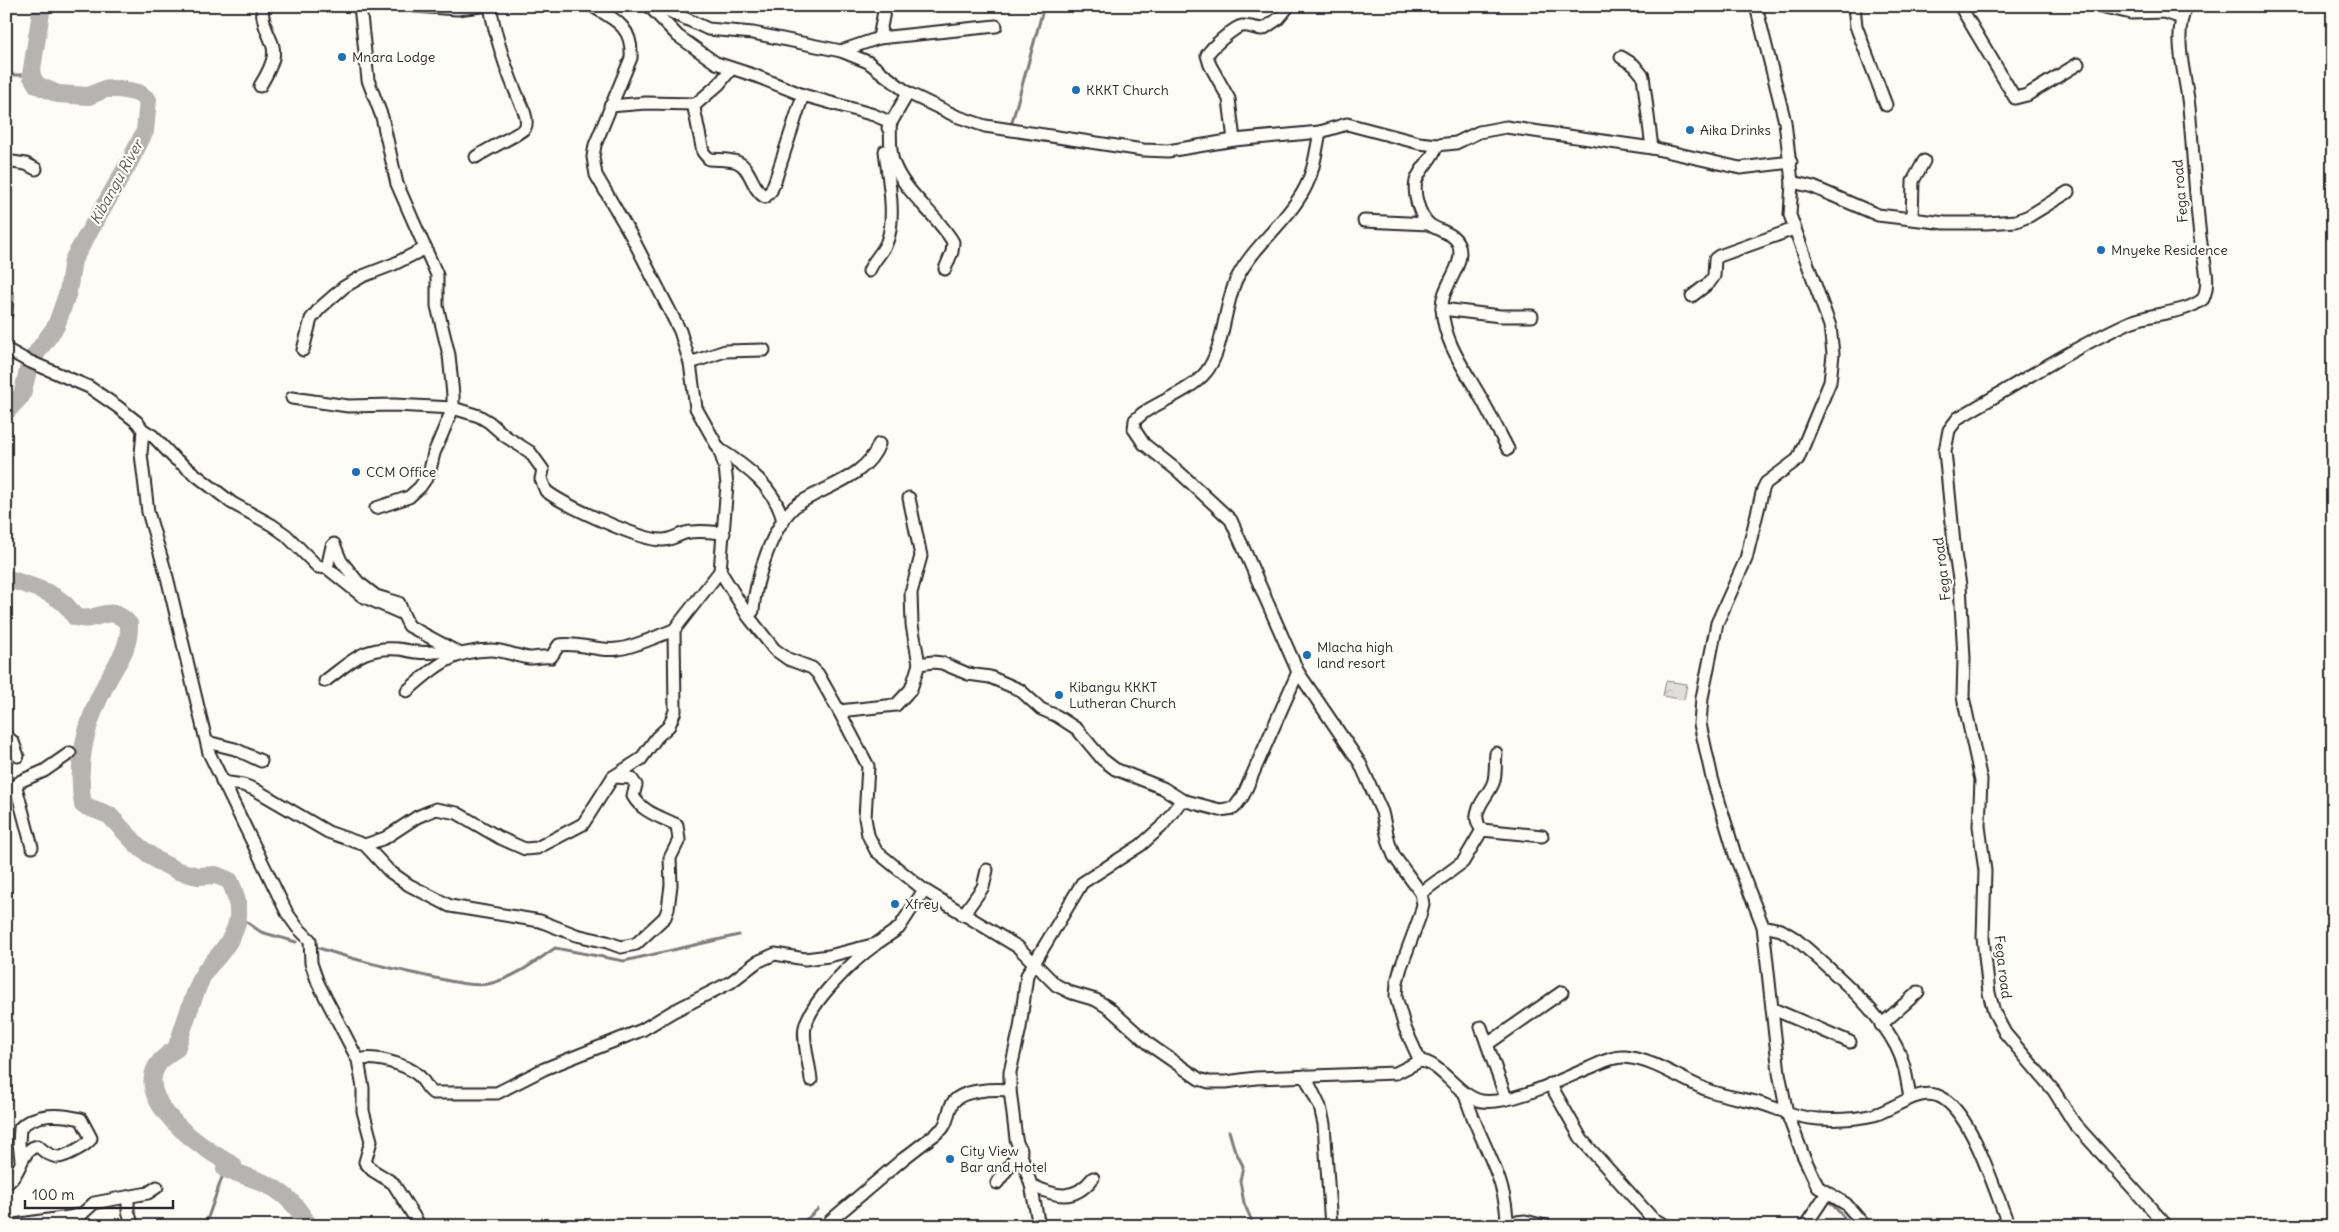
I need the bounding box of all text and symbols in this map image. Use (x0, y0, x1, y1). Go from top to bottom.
place label: Mnara Lodge (352, 48, 435, 66)
marker: Mnara Lodge (336, 51, 348, 63)
place label: KKKT Church (1086, 81, 1169, 99)
marker: KKKT Church (1070, 84, 1082, 96)
place label: Aika Drinks (1700, 121, 1771, 139)
marker: Aika Drinks (1684, 124, 1696, 136)
water label: Kibangu River (85, 135, 148, 227)
street label: Fega road (2168, 159, 2192, 223)
place label: Mnyeke Residence (2111, 241, 2228, 259)
marker: Mnyeke Residence (2095, 244, 2107, 256)
place label: CCM Office (366, 463, 436, 481)
marker: CCM Office (350, 466, 362, 478)
street label: Fega road (1929, 536, 1955, 602)
place label: Mlacha high land resort (1317, 638, 1393, 672)
marker: Mlacha high land resort (1301, 649, 1313, 661)
place label: Kibangu KKKT Lutheran Church (1069, 678, 1176, 712)
marker: Kibangu KKKT Lutheran Church (1053, 689, 1065, 701)
place label: Xfrey (905, 895, 939, 913)
marker: Xfrey (889, 898, 901, 910)
street label: Fega road (1990, 934, 2016, 1000)
place label: City View Bar and Hotel (960, 1142, 1047, 1176)
marker: City View Bar and Hotel (944, 1153, 956, 1165)
scale bar (25, 1177, 172, 1209)
text: 100 m (32, 1185, 74, 1204)

